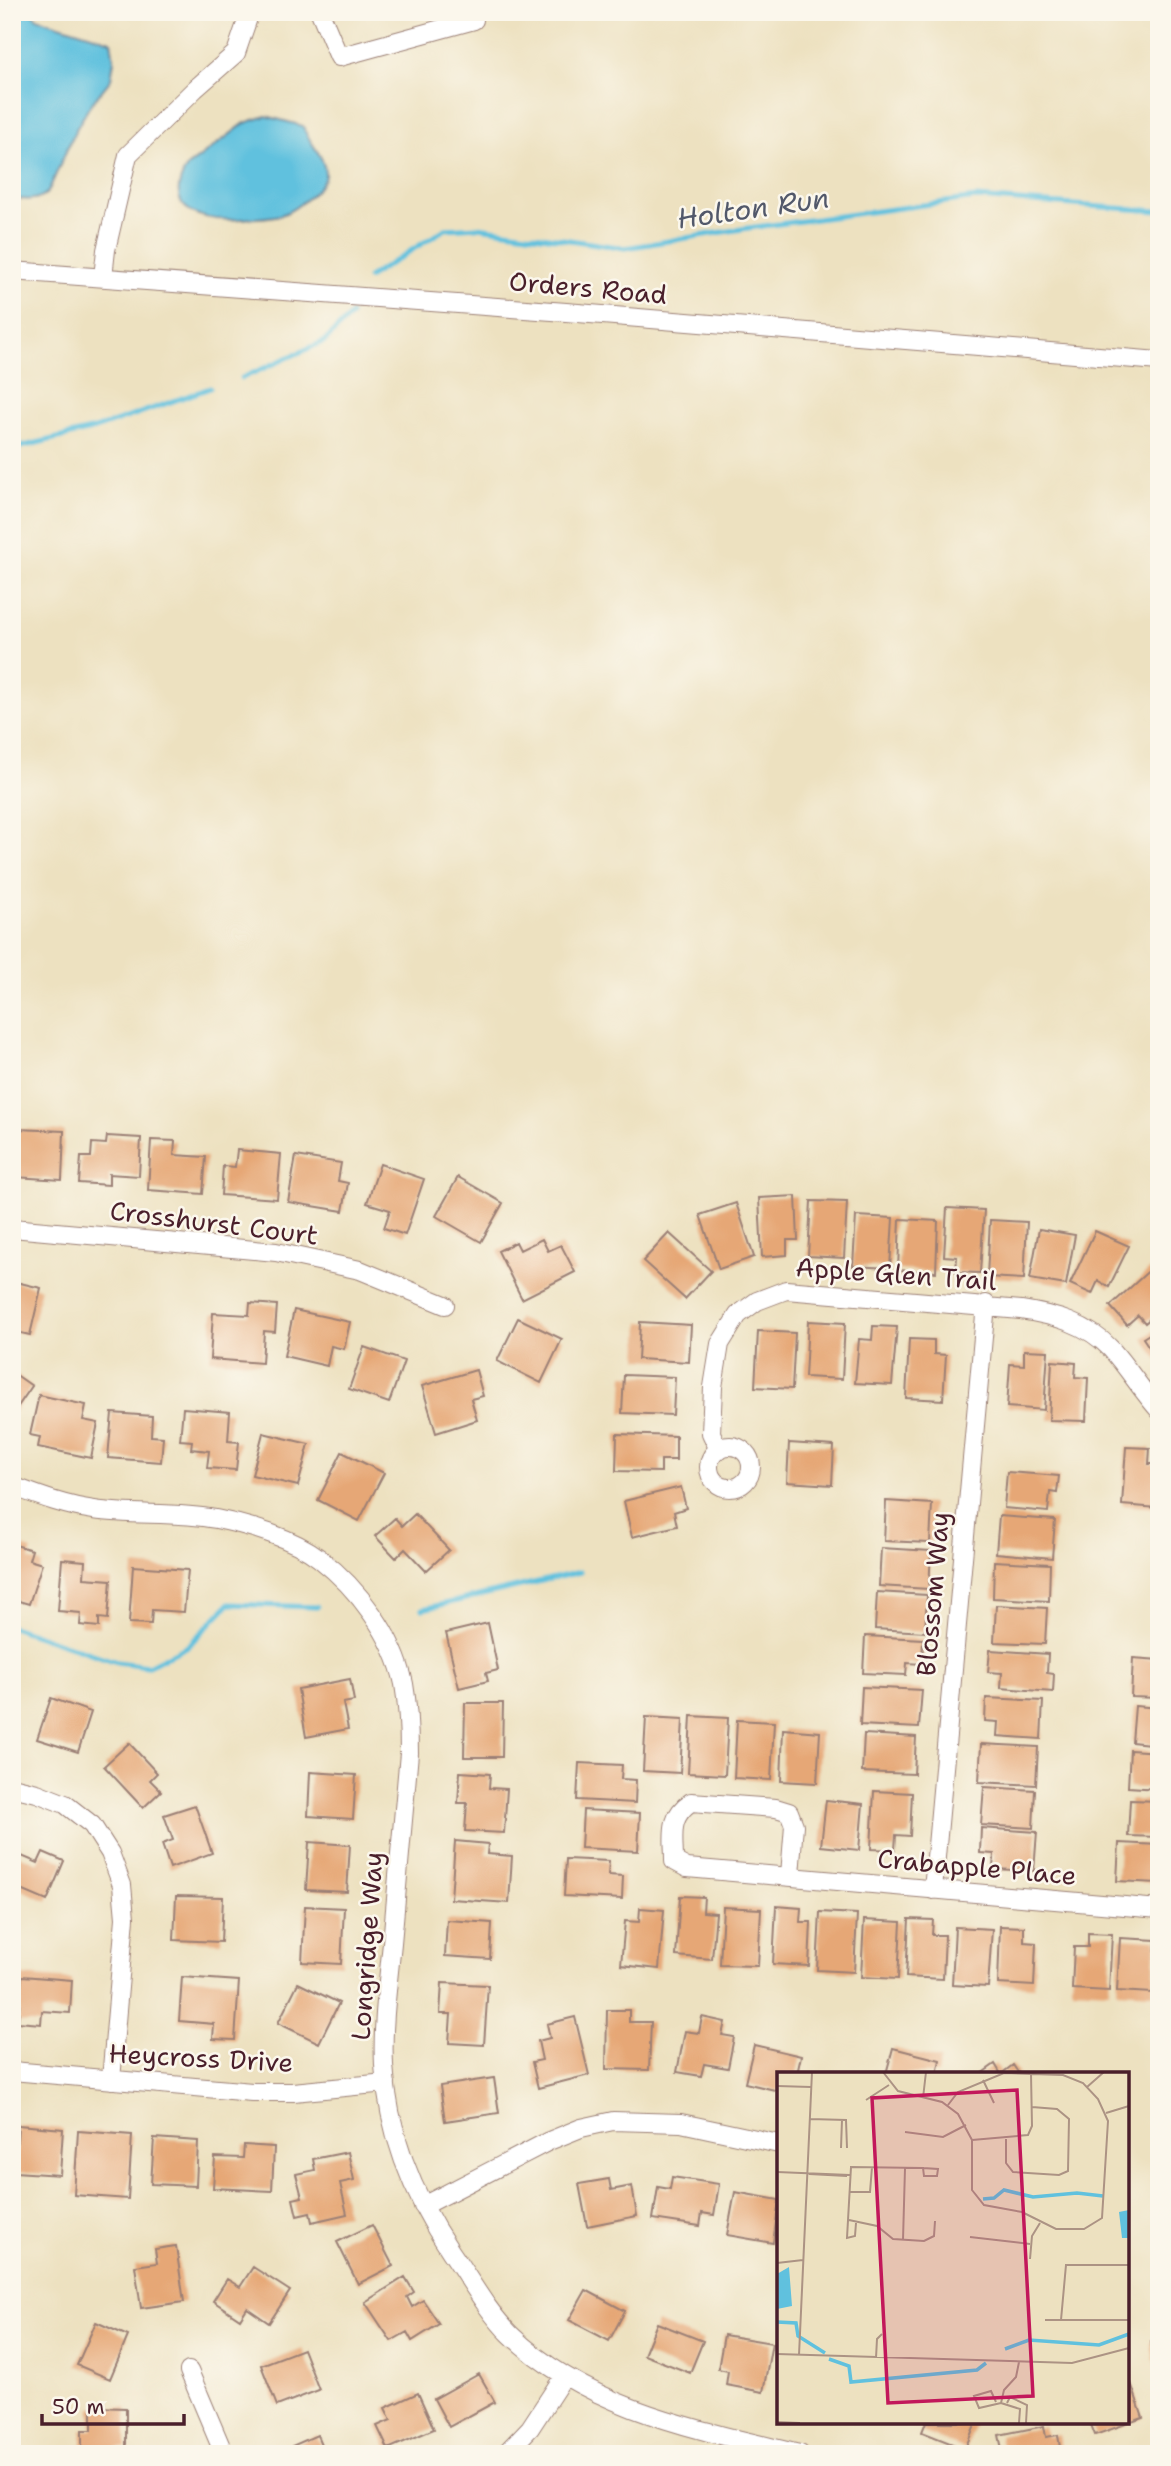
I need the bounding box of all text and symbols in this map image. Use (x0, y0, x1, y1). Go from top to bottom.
water label: Holton Run (674, 179, 832, 237)
street label: Orders Road (508, 263, 669, 312)
street label: Crosshurst Court (108, 1192, 320, 1253)
street label: Apple Glen Trail (794, 1249, 998, 1298)
street label: Blossom Way (908, 1510, 957, 1678)
street label: Crabapple Place (876, 1840, 1078, 1893)
street label: Longridge Way (342, 1850, 391, 2042)
street label: Heycross Drive (108, 2035, 294, 2080)
inset map (777, 2072, 1129, 2424)
scale bar (42, 2382, 184, 2426)
text: 50 m (52, 2393, 105, 2421)

